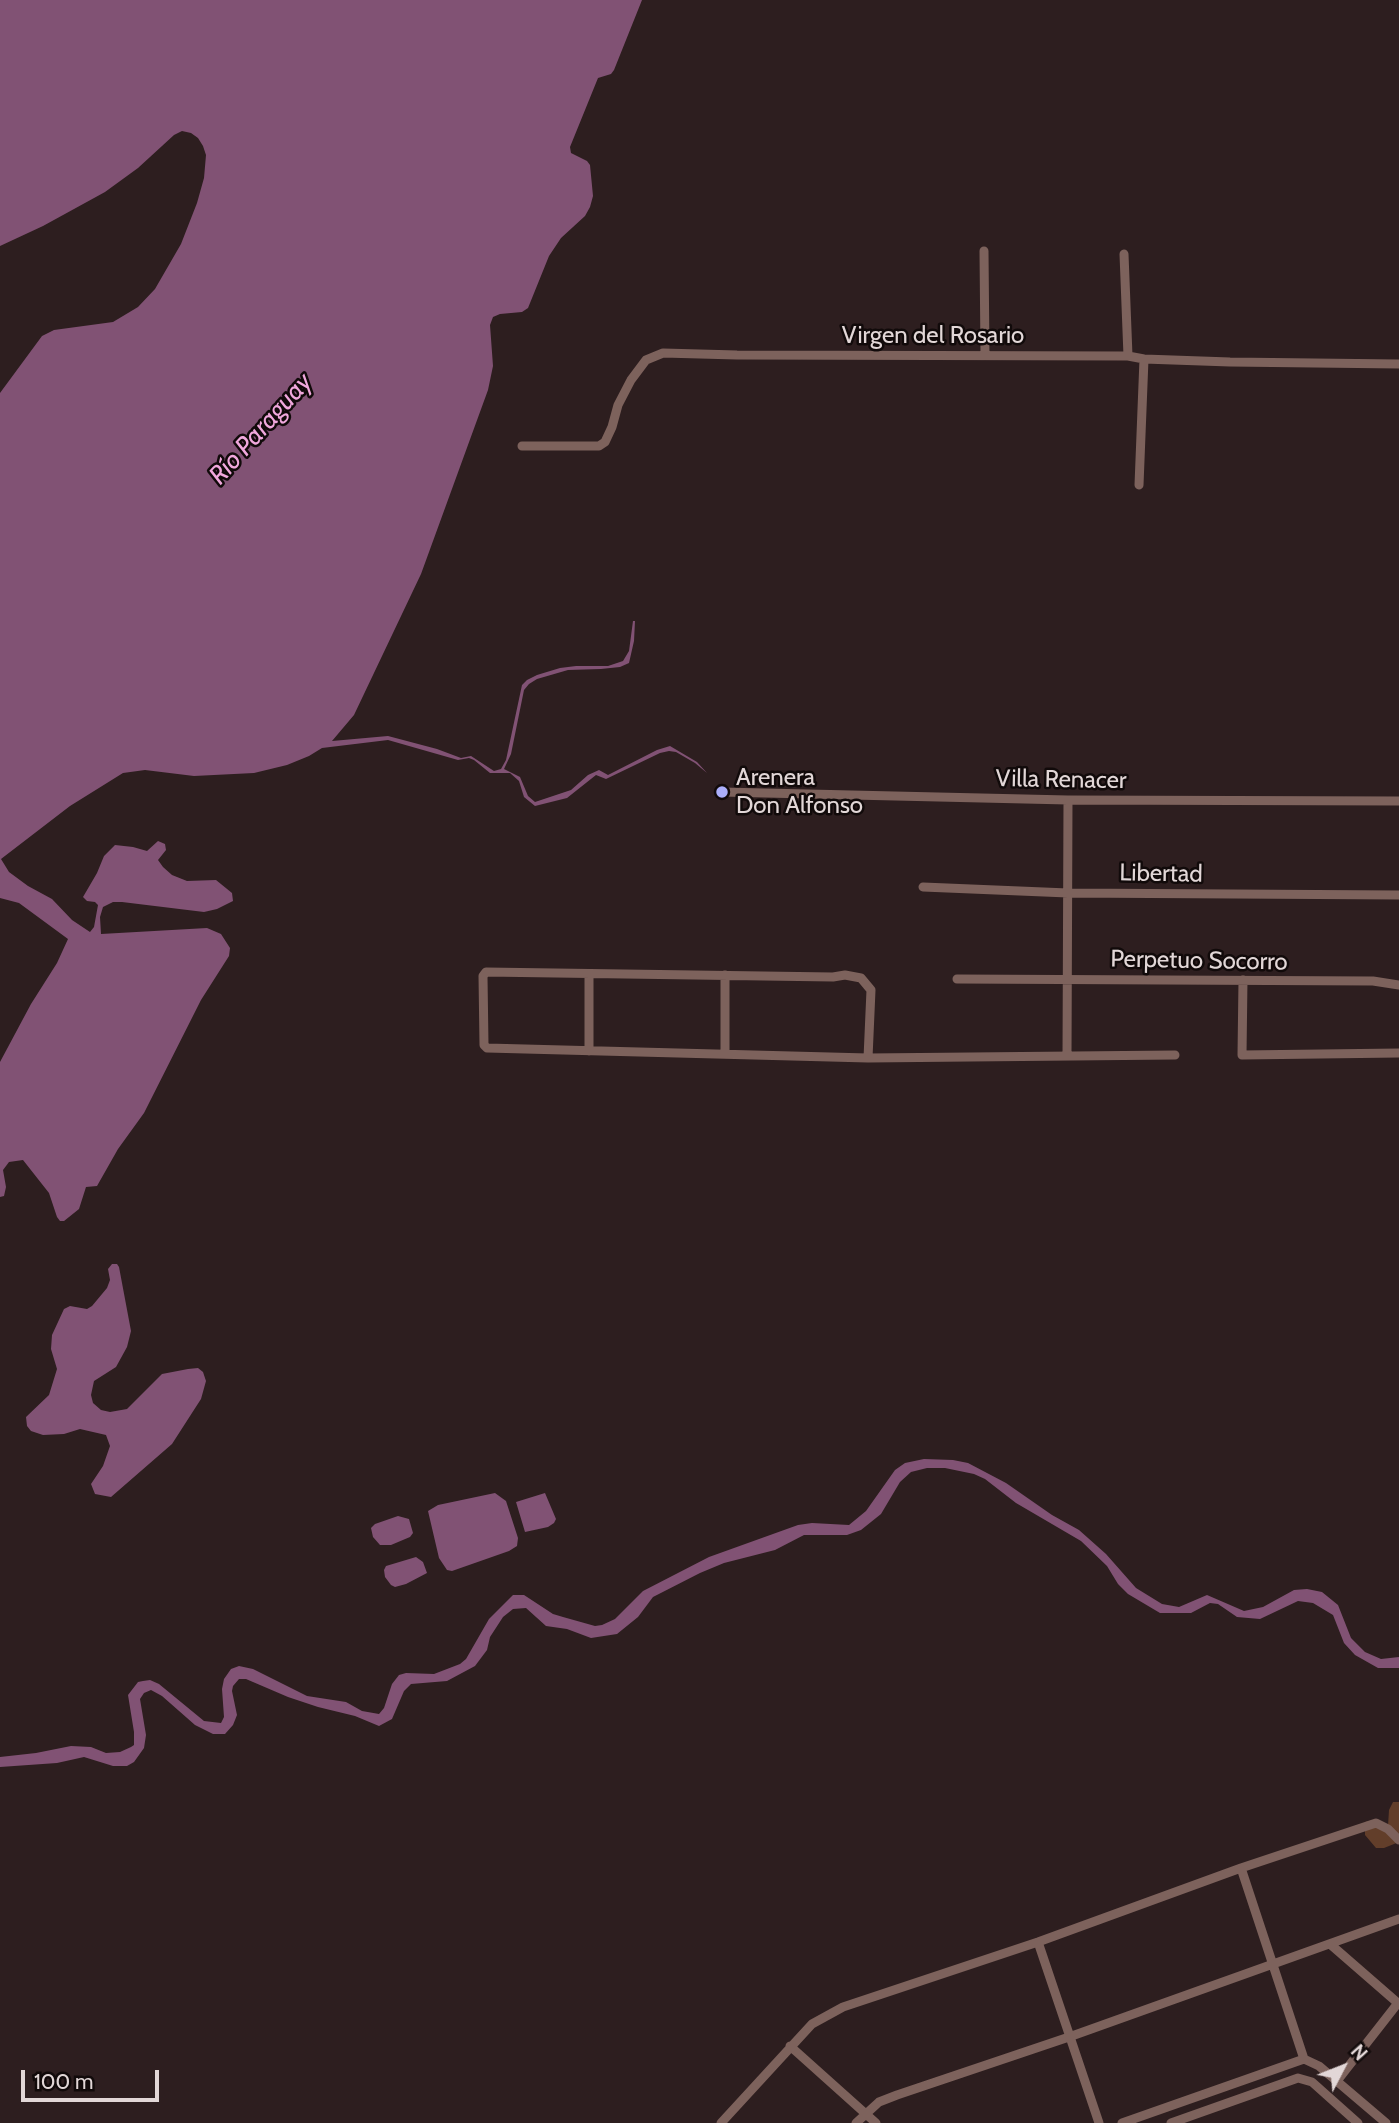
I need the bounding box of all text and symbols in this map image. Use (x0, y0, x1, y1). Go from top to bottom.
street label: Virgen del Rosario (842, 322, 1024, 350)
water label: Río Paraguay (203, 367, 319, 491)
place label: Arenera Don Alfonso (736, 764, 863, 820)
street label: Villa Renacer (995, 764, 1127, 796)
marker: Arenera Don Alfonso (714, 784, 730, 800)
street label: Libertad (1119, 859, 1203, 889)
street label: Perpetuo Socorro (1110, 945, 1288, 977)
north arrow (1308, 2032, 1378, 2102)
text: N (1346, 2040, 1372, 2065)
scale bar (24, 2056, 163, 2100)
text: 100 m (34, 2069, 93, 2094)

